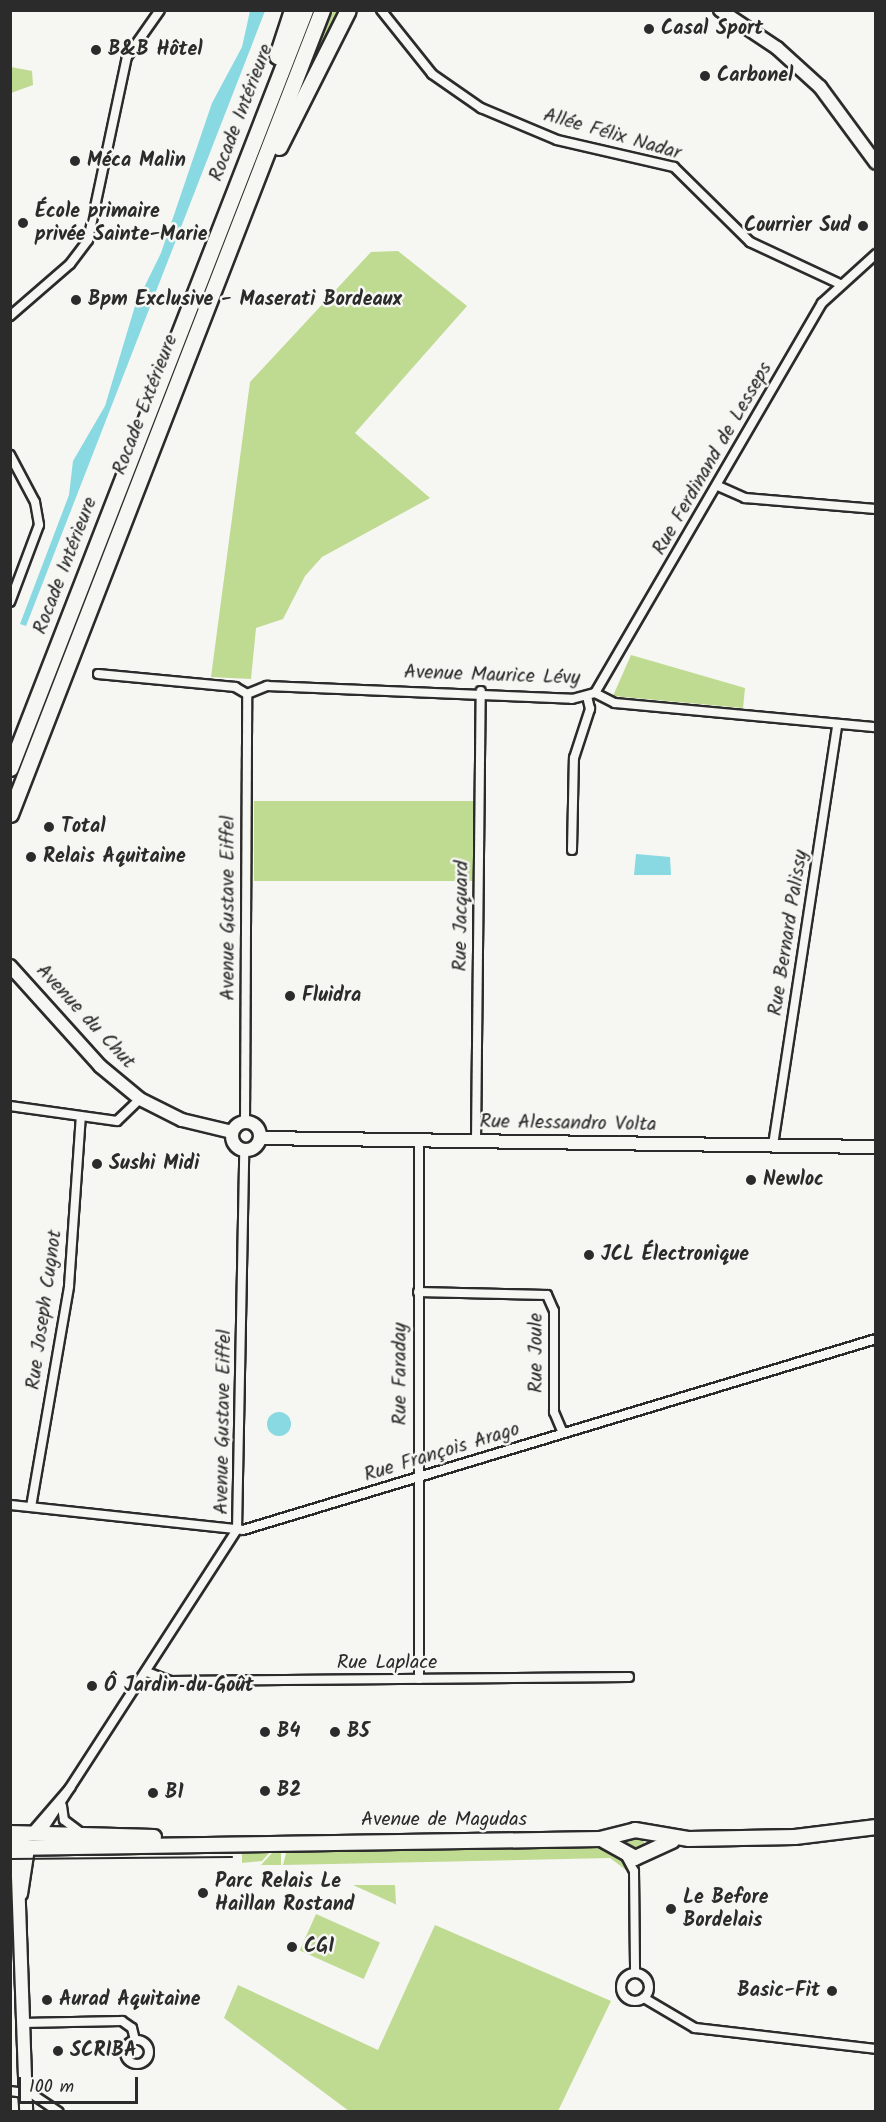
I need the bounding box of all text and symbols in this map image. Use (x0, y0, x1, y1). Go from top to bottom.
place label: Casal Sport (661, 17, 763, 41)
marker: Casal Sport (642, 22, 656, 36)
place label: B&B Hôtel (108, 38, 203, 62)
street label: Rocade Intérieure (205, 41, 279, 185)
marker: B&B Hôtel (89, 43, 103, 57)
place label: Carbonel (717, 64, 793, 88)
marker: Carbonel (698, 69, 712, 83)
street label: Allée Félix Nadar (540, 104, 684, 166)
place label: Méca Malin (87, 149, 186, 173)
marker: Méca Malin (68, 154, 82, 168)
place label: École primaire privée Sainte-Marie (35, 200, 208, 247)
place label: Courrier Sud (744, 214, 851, 238)
marker: École primaire privée Sainte-Marie (16, 216, 30, 230)
marker: Courrier Sud (856, 219, 870, 233)
place label: Bpm Exclusive - Maserati Bordeaux (88, 288, 402, 312)
marker: Bpm Exclusive - Maserati Bordeaux (69, 293, 83, 307)
street label: Rocade Extérieure (108, 331, 184, 479)
street label: Rue Ferdinand de Lesseps (648, 358, 778, 560)
street label: Rocade Intérieure (29, 494, 103, 638)
street label: Avenue Maurice Lévy (403, 661, 581, 691)
place label: Total (61, 815, 106, 839)
street label: Avenue Gustave Eiffel (217, 815, 241, 1001)
marker: Total (42, 820, 56, 834)
place label: Relais Aquitaine (43, 845, 186, 869)
street label: Rue Bernard Palissy (764, 848, 814, 1018)
marker: Relais Aquitaine (24, 850, 38, 864)
street label: Rue Jacquard (449, 860, 475, 972)
street label: Avenue du Chut (30, 960, 140, 1074)
place label: Fluidra (302, 984, 361, 1008)
marker: Fluidra (283, 989, 297, 1003)
street label: Rue Alessandro Volta (479, 1110, 657, 1138)
place label: Sushi Midi (109, 1152, 200, 1176)
marker: Sushi Midi (90, 1157, 104, 1171)
place label: Newloc (763, 1168, 824, 1192)
marker: Newloc (744, 1173, 758, 1187)
street label: Rue Joseph Cugnot (22, 1229, 68, 1391)
place label: JCL Électronique (601, 1243, 749, 1267)
marker: JCL Électronique (582, 1248, 596, 1262)
street label: Rue Joule (525, 1313, 549, 1393)
street label: Rue Faraday (389, 1323, 413, 1425)
street label: Avenue Gustave Eiffel (210, 1329, 238, 1515)
street label: Rue François Arago (361, 1418, 523, 1488)
street label: Rue Laplace (337, 1651, 437, 1675)
place label: Ô Jardin du Goût (104, 1674, 254, 1698)
marker: Ô Jardin du Goût (85, 1679, 99, 1693)
place label: B4 (277, 1720, 300, 1744)
place label: B5 (347, 1720, 370, 1744)
marker: B4 (258, 1725, 272, 1739)
marker: B5 (328, 1725, 342, 1739)
place label: B2 (277, 1779, 301, 1803)
place label: B1 (165, 1781, 184, 1805)
marker: B2 (258, 1784, 272, 1798)
marker: B1 (146, 1786, 160, 1800)
street label: Avenue de Magudas (361, 1808, 527, 1832)
place label: Parc Relais Le Haillan Rostand (215, 1870, 355, 1917)
marker: Parc Relais Le Haillan Rostand (196, 1886, 210, 1900)
place label: Le Before Bordelais (683, 1886, 768, 1933)
marker: Le Before Bordelais (664, 1902, 678, 1916)
place label: CGI (304, 1935, 334, 1959)
marker: CGI (285, 1940, 299, 1954)
place label: Basic-Fit (737, 1979, 820, 2003)
marker: Basic-Fit (825, 1984, 839, 1998)
place label: Aurad Aquitaine (59, 1988, 200, 2012)
marker: Aurad Aquitaine (40, 1993, 54, 2007)
place label: SCRIBA (70, 2039, 137, 2063)
marker: SCRIBA (51, 2044, 65, 2058)
scale bar (21, 2065, 141, 2103)
text: 100 m (29, 2073, 74, 2102)

